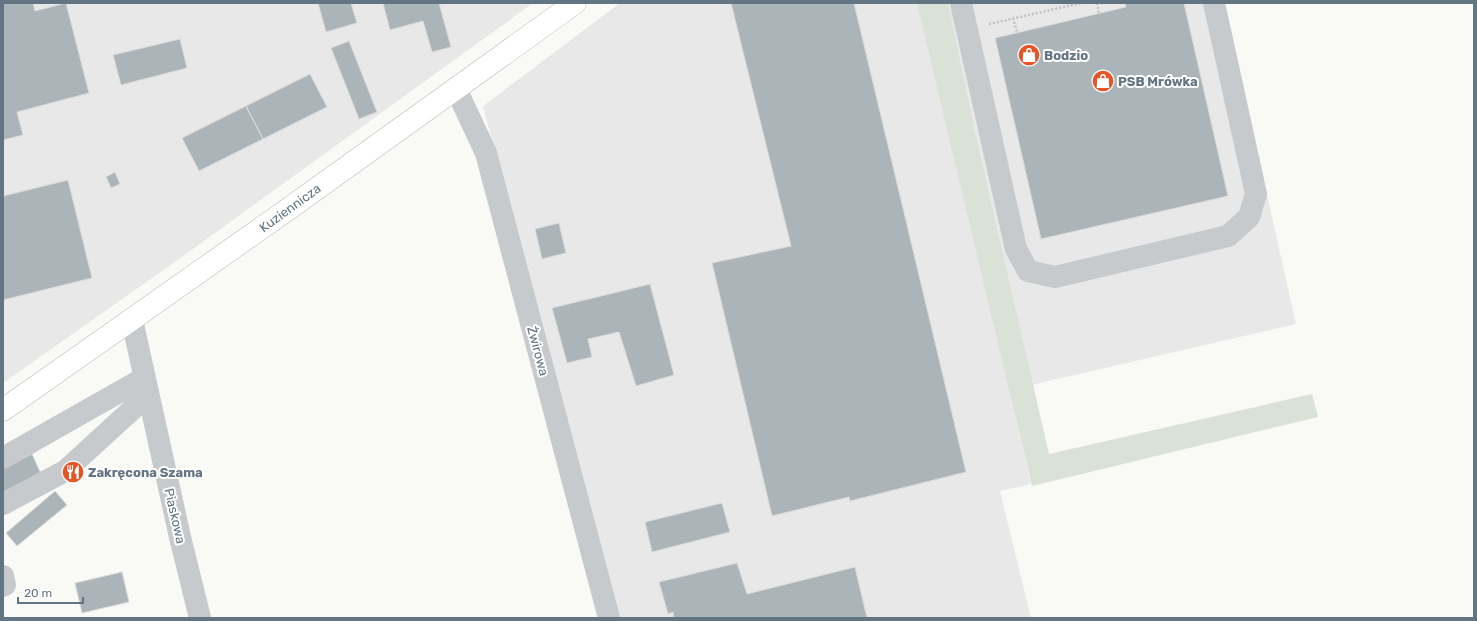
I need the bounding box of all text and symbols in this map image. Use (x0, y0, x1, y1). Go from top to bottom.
shop icon: Bodzio (1016, 42, 1042, 68)
place label: Bodzio (1044, 48, 1088, 63)
shop icon: PSB Mrówka (1090, 68, 1116, 94)
place label: PSB Mrówka (1118, 74, 1198, 89)
street label: Kuziennicza (256, 181, 324, 235)
street label: Żwirowa (524, 325, 552, 377)
restaurant icon: Zakręcona Szama (60, 459, 86, 485)
place label: Zakręcona Szama (88, 465, 203, 481)
street label: Piaskowa (161, 487, 189, 545)
scale bar (18, 579, 83, 605)
text: 20 m (24, 586, 52, 600)

